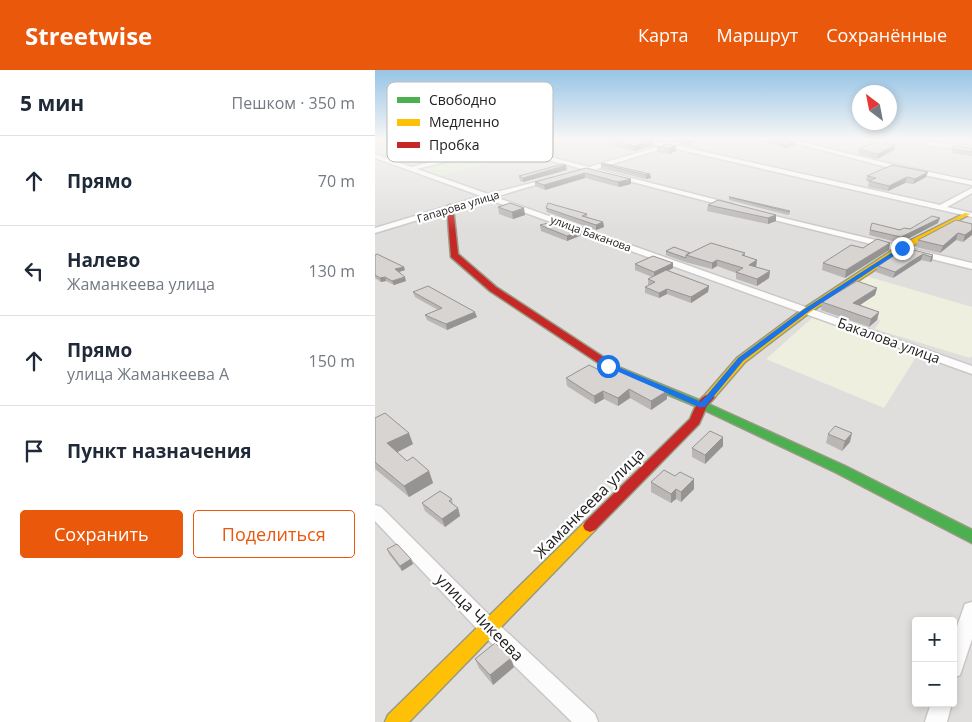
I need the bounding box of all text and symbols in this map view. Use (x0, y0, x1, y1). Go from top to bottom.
text: Streetwise (25, 19, 152, 52)
text: Карта (638, 23, 688, 47)
text: Маршрут (716, 23, 798, 47)
text: Сохранённые (826, 23, 947, 47)
legend (387, 82, 553, 162)
north arrow (852, 85, 897, 130)
text: 5 мин (20, 89, 84, 117)
text: Свободно (429, 90, 496, 109)
text: Пешком · 350 m (232, 92, 355, 114)
text: Медленно (429, 112, 500, 131)
text: Пробка (429, 135, 480, 154)
icon: ahead (20, 167, 48, 195)
text: Прямо (67, 168, 132, 194)
text: 70 m (318, 170, 355, 192)
street label: Гапарова улица (415, 186, 501, 226)
street label: улица Баканова (548, 211, 634, 255)
route end (891, 237, 914, 260)
text: Налево (67, 247, 140, 273)
icon: left (20, 257, 48, 285)
text: 130 m (309, 260, 355, 282)
text: Жаманкеева улица (67, 273, 215, 295)
street label: Бакалова улица (835, 313, 943, 367)
text: Прямо (67, 337, 132, 363)
icon: ahead (20, 347, 48, 375)
text: 150 m (309, 350, 355, 372)
route start (597, 355, 620, 378)
text: улица Жаманкеева А (67, 363, 229, 385)
icon: arrive (20, 437, 48, 465)
text: Пункт назначения (67, 438, 252, 464)
street label: Жаманкеева улица (529, 443, 649, 563)
button: Сохранить (20, 510, 183, 558)
button: Поделиться (193, 510, 355, 558)
street label: улица Чикеева (431, 568, 529, 666)
map controls (912, 617, 957, 707)
button: + (912, 617, 957, 662)
button: − (912, 662, 957, 707)

